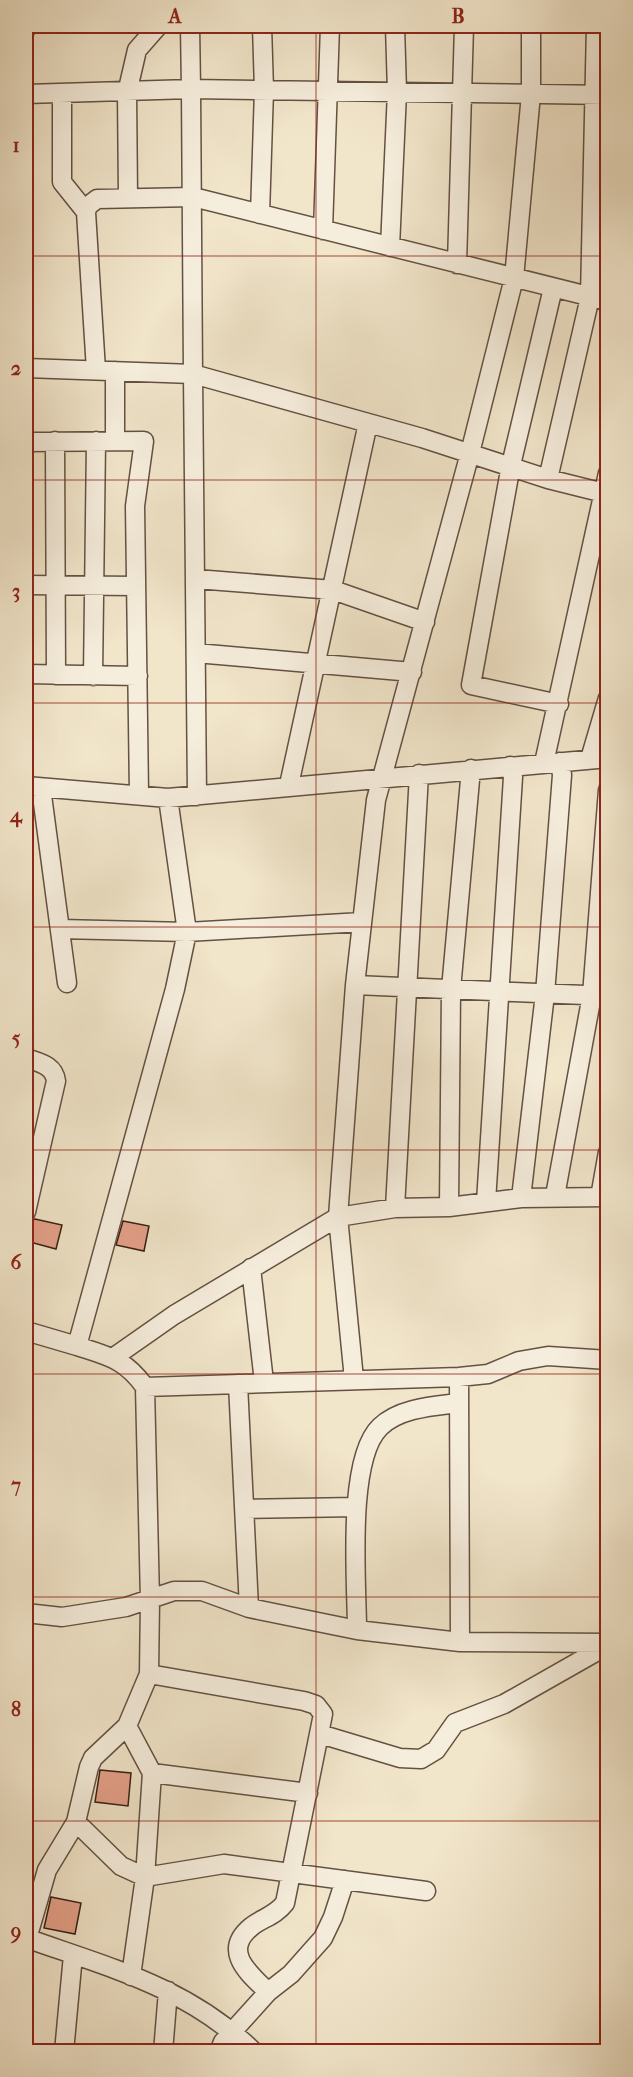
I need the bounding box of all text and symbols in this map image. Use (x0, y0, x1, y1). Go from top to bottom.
text: A (167, 5, 183, 28)
text: B (451, 5, 465, 28)
text: 1 (12, 134, 20, 157)
text: 2 (11, 357, 21, 380)
text: 3 (12, 580, 20, 603)
text: 4 (9, 804, 23, 828)
text: 5 (12, 1027, 21, 1050)
text: 6 (11, 1251, 23, 1274)
text: 7 (10, 1474, 21, 1497)
text: 8 (11, 1698, 21, 1721)
text: 9 (10, 1921, 21, 1944)

